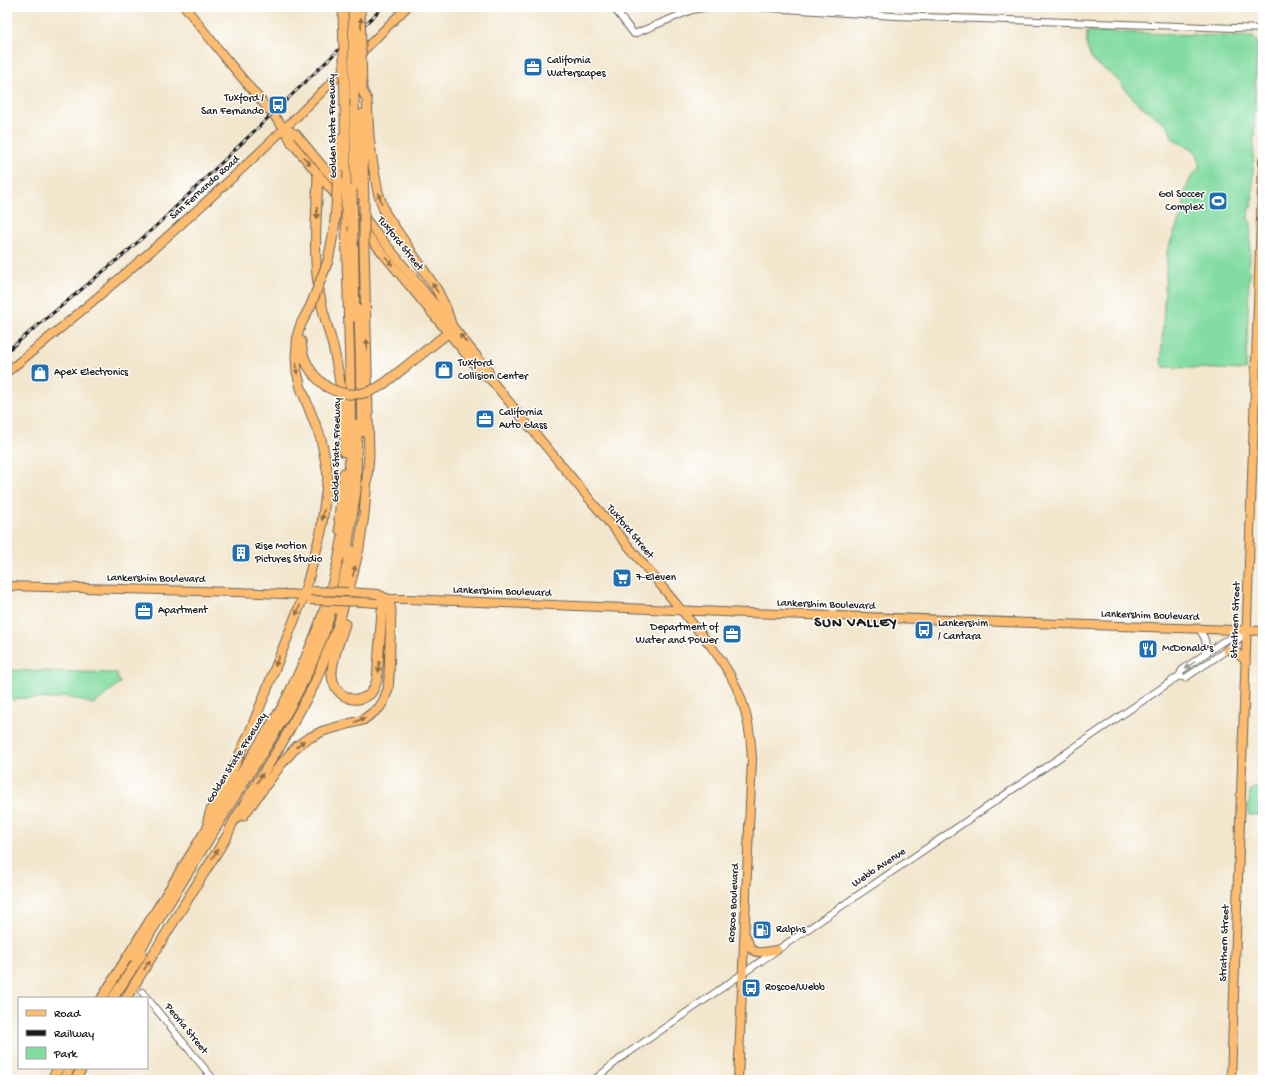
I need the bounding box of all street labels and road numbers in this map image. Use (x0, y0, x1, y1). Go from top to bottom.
street label: Golden State Freeway (326, 73, 340, 178)
street label: San Fernando Road (168, 153, 243, 222)
street label: Tuxford Street (374, 213, 427, 275)
street label: Golden State Freeway (330, 397, 344, 502)
street label: Tuxford Street (603, 501, 658, 562)
street label: Lankershim Boulevard (107, 572, 207, 586)
street label: Strathern Street (1229, 580, 1243, 659)
street label: Lankershim Boulevard (453, 584, 553, 600)
street label: Lankershim Boulevard (777, 597, 877, 613)
street label: Lankershim Boulevard (1101, 608, 1201, 624)
street label: Golden State Freeway (204, 710, 270, 805)
street label: Webb Avenue (850, 845, 908, 890)
street label: Roscoe Boulevard (726, 862, 742, 943)
street label: Strathern Street (1218, 903, 1232, 982)
street label: Peoria Street (161, 1000, 211, 1058)

